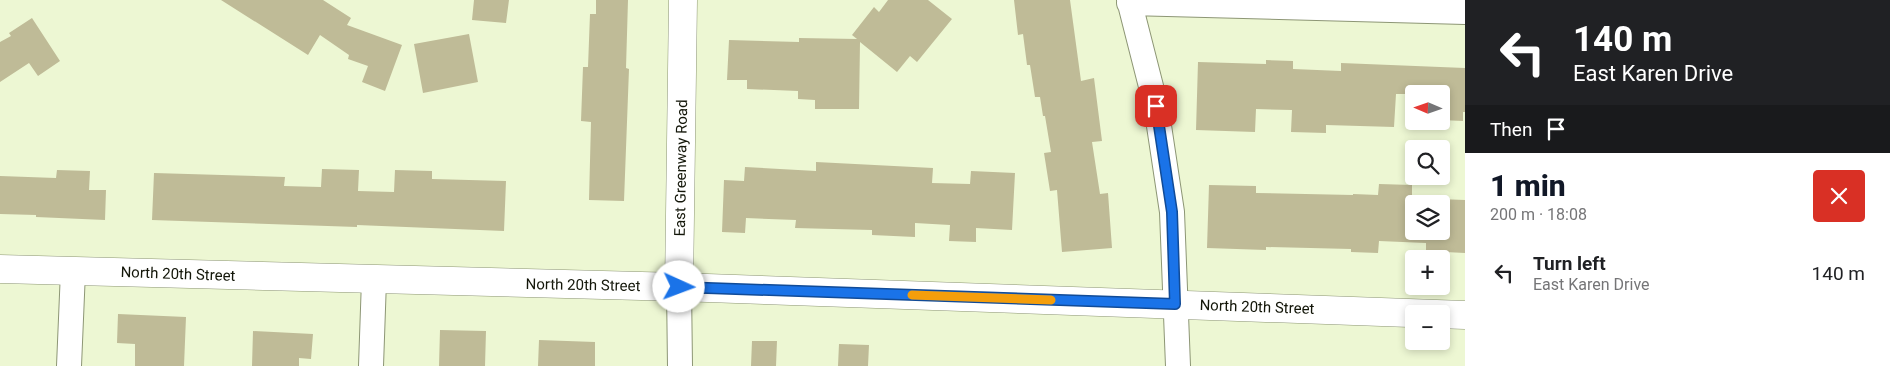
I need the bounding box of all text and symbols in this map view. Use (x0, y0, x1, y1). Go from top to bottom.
text: 140 m (1573, 19, 1672, 60)
icon: left (1490, 20, 1555, 85)
text: East Karen Drive (1573, 61, 1733, 86)
pin (1135, 85, 1177, 127)
north arrow (1405, 85, 1450, 130)
map controls (1405, 85, 1450, 350)
icon: arrive (1142, 92, 1170, 120)
street label: East Greenway Road (671, 99, 691, 237)
icon: arrive (1542, 115, 1570, 143)
text: Then (1490, 118, 1532, 141)
button: search (1405, 140, 1450, 185)
text: 1 min (1490, 168, 1566, 203)
button: close (1813, 170, 1865, 222)
button: layers (1405, 195, 1450, 240)
text: 200 m · 18:08 (1490, 205, 1587, 224)
button: + (1405, 250, 1450, 295)
text: Turn left (1533, 252, 1606, 275)
icon: left (1490, 259, 1518, 287)
position arrow (652, 260, 704, 312)
text: 140 m (1812, 262, 1865, 285)
street label: North 20th Street (120, 263, 236, 285)
street label: North 20th Street (525, 275, 641, 295)
text: East Karen Drive (1533, 275, 1650, 294)
street label: North 20th Street (1199, 296, 1315, 318)
button: − (1405, 305, 1450, 350)

